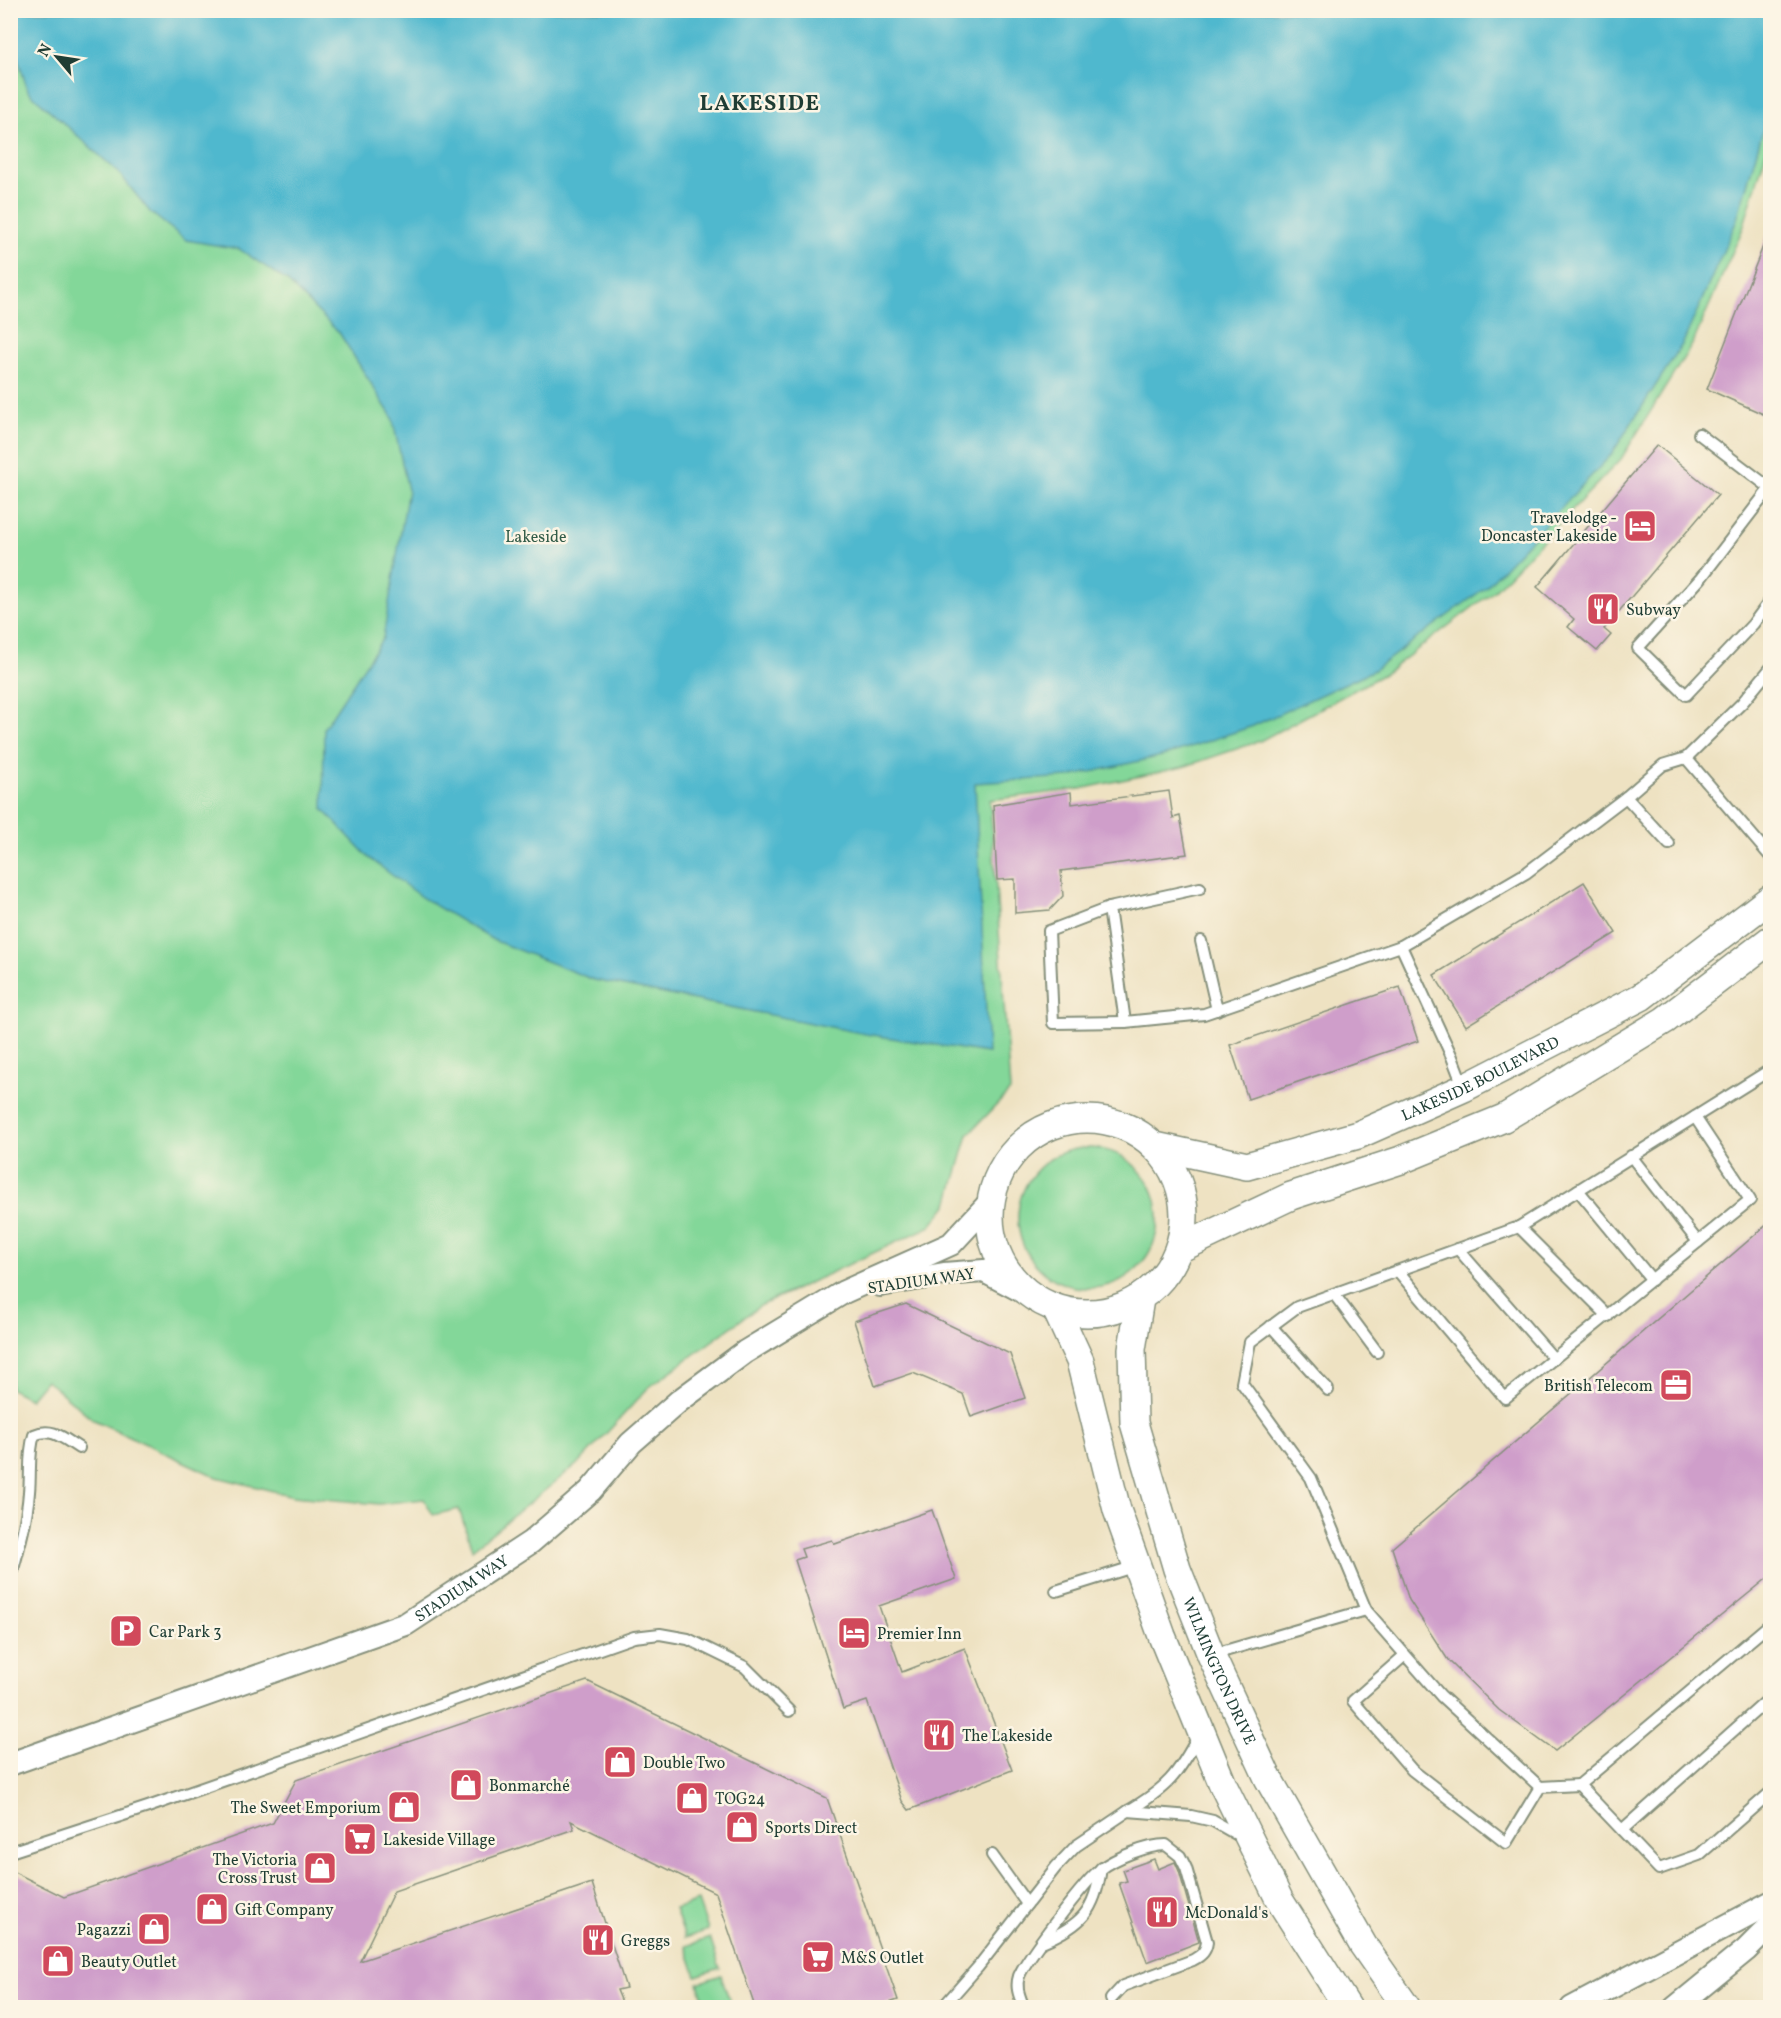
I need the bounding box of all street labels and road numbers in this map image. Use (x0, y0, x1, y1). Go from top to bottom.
street label: LAKESIDE BOULEVARD (1398, 1032, 1564, 1127)
street label: STADIUM WAY (866, 1264, 976, 1300)
street label: STADIUM WAY (411, 1551, 513, 1628)
street label: WILMINGTON DRIVE (1176, 1594, 1260, 1749)

